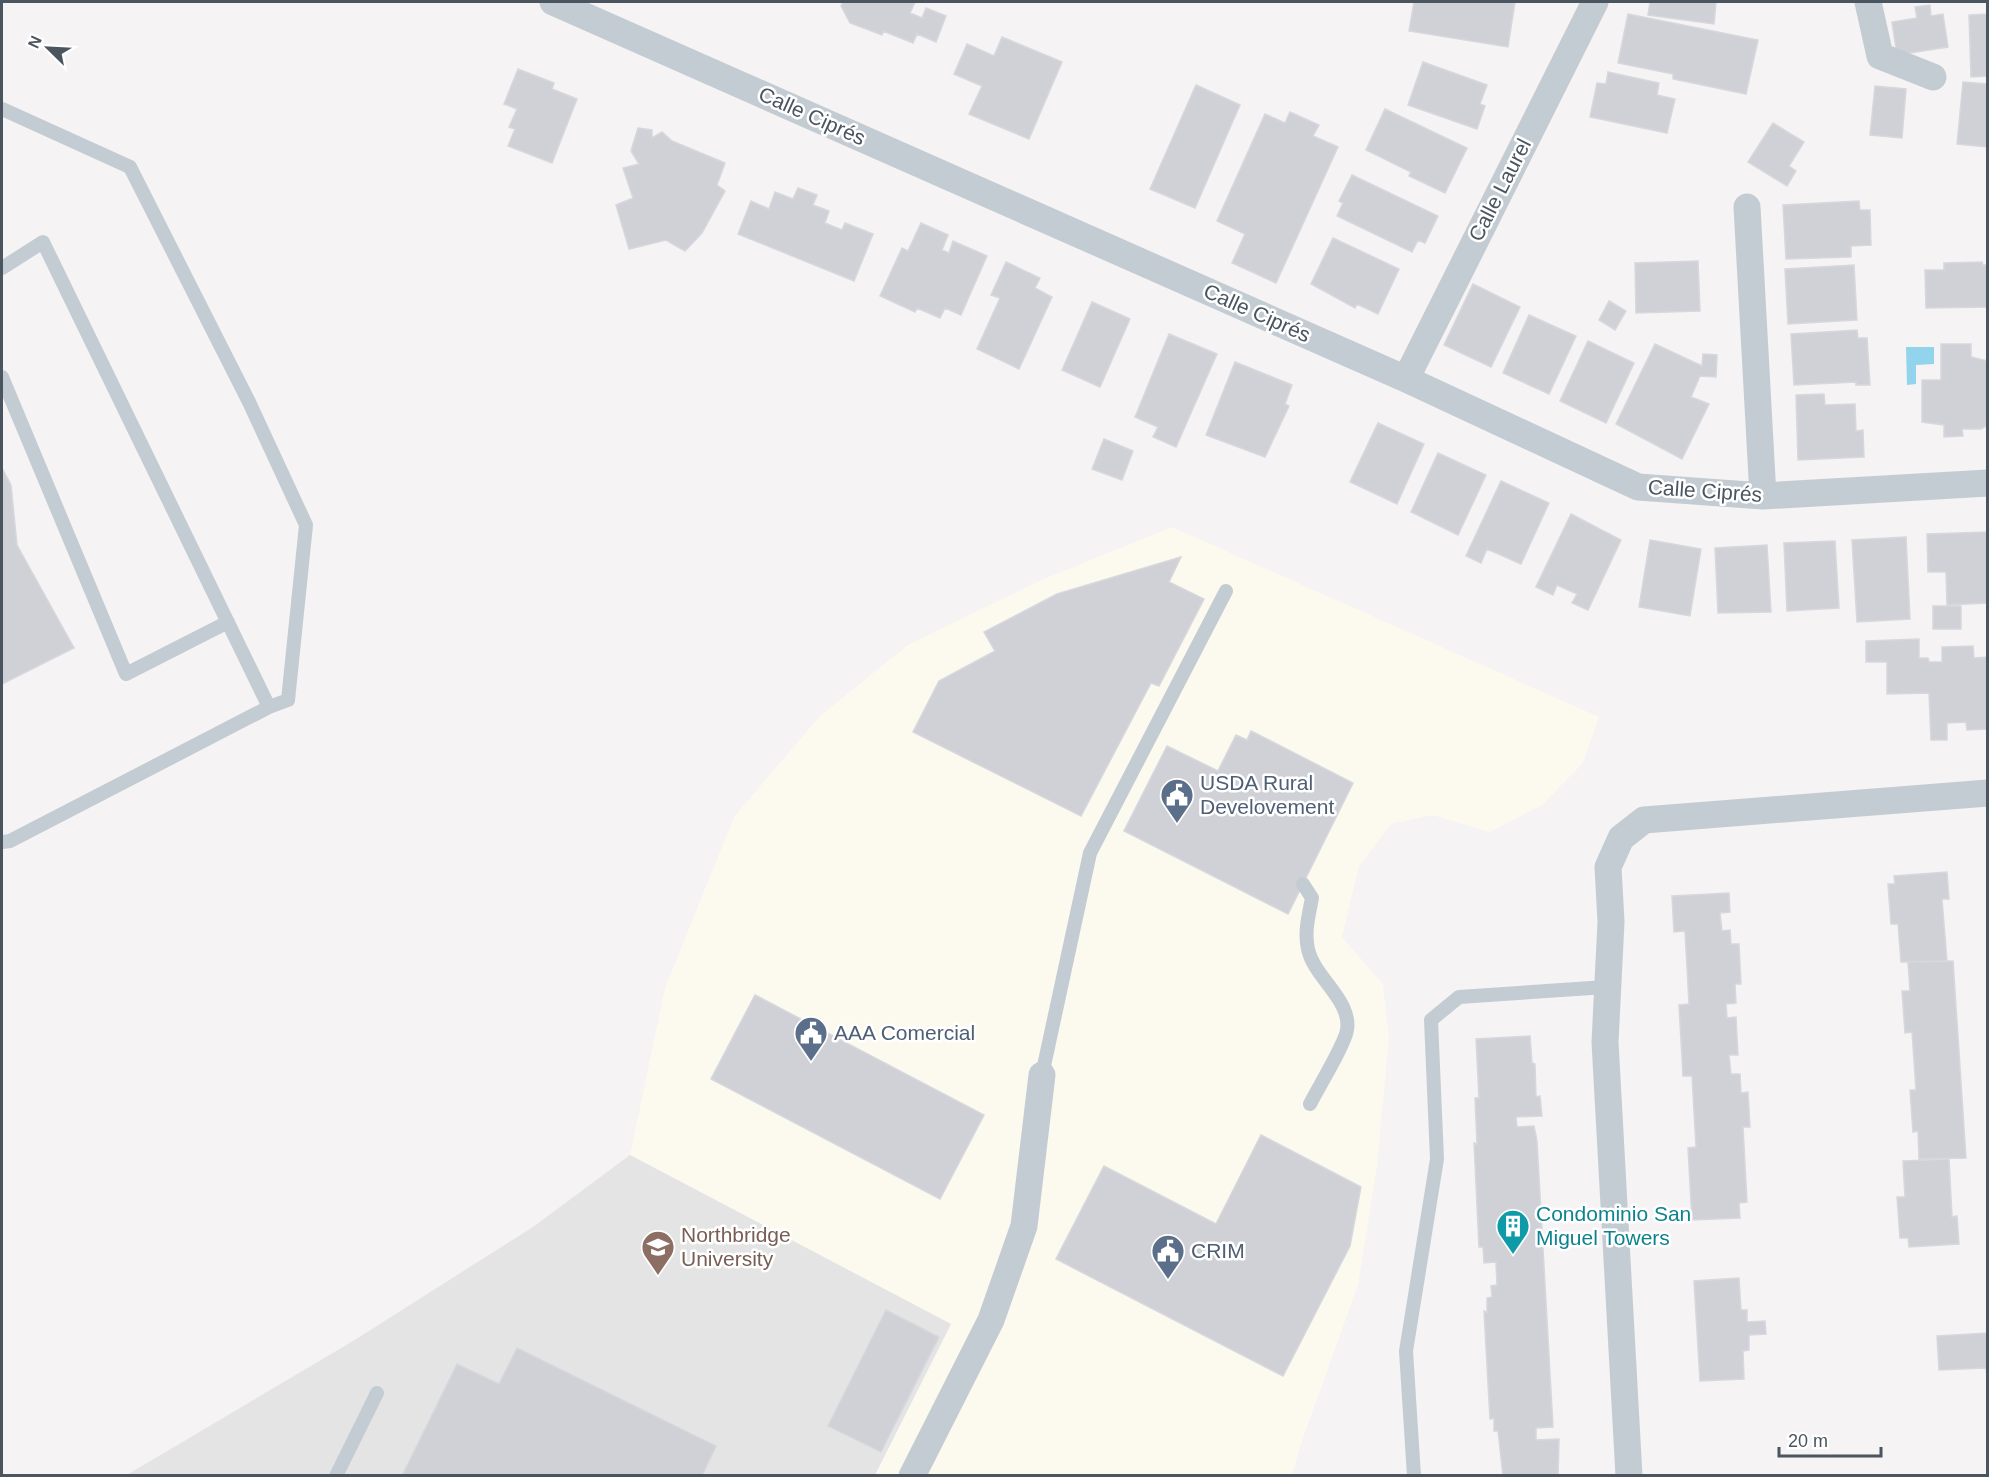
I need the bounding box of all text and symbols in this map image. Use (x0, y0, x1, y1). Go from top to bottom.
north arrow (18, 18, 78, 78)
text: N (25, 33, 45, 51)
street label: Calle Ciprés (755, 82, 869, 149)
street label: Calle Laurel (1464, 135, 1535, 245)
street label: Calle Ciprés (1200, 279, 1314, 346)
street label: Calle Ciprés (1647, 475, 1763, 506)
place label: USDA Rural Develovement (1200, 771, 1334, 818)
public building icon: USDA Rural Develovement (1159, 777, 1195, 824)
public building icon: AAA Comercial (793, 1015, 829, 1062)
place label: AAA Comercial (834, 1021, 975, 1044)
place label: Condominio San Miguel Towers (1536, 1202, 1691, 1249)
building icon: Condominio San Miguel Towers (1495, 1208, 1531, 1255)
place label: Northbridge University (681, 1223, 791, 1270)
school or university icon: Northbridge University (640, 1229, 676, 1276)
public building icon: CRIM (1150, 1233, 1186, 1280)
place label: CRIM (1191, 1239, 1245, 1262)
scale bar (1779, 1420, 1881, 1458)
text: 20 m (1788, 1431, 1828, 1451)

